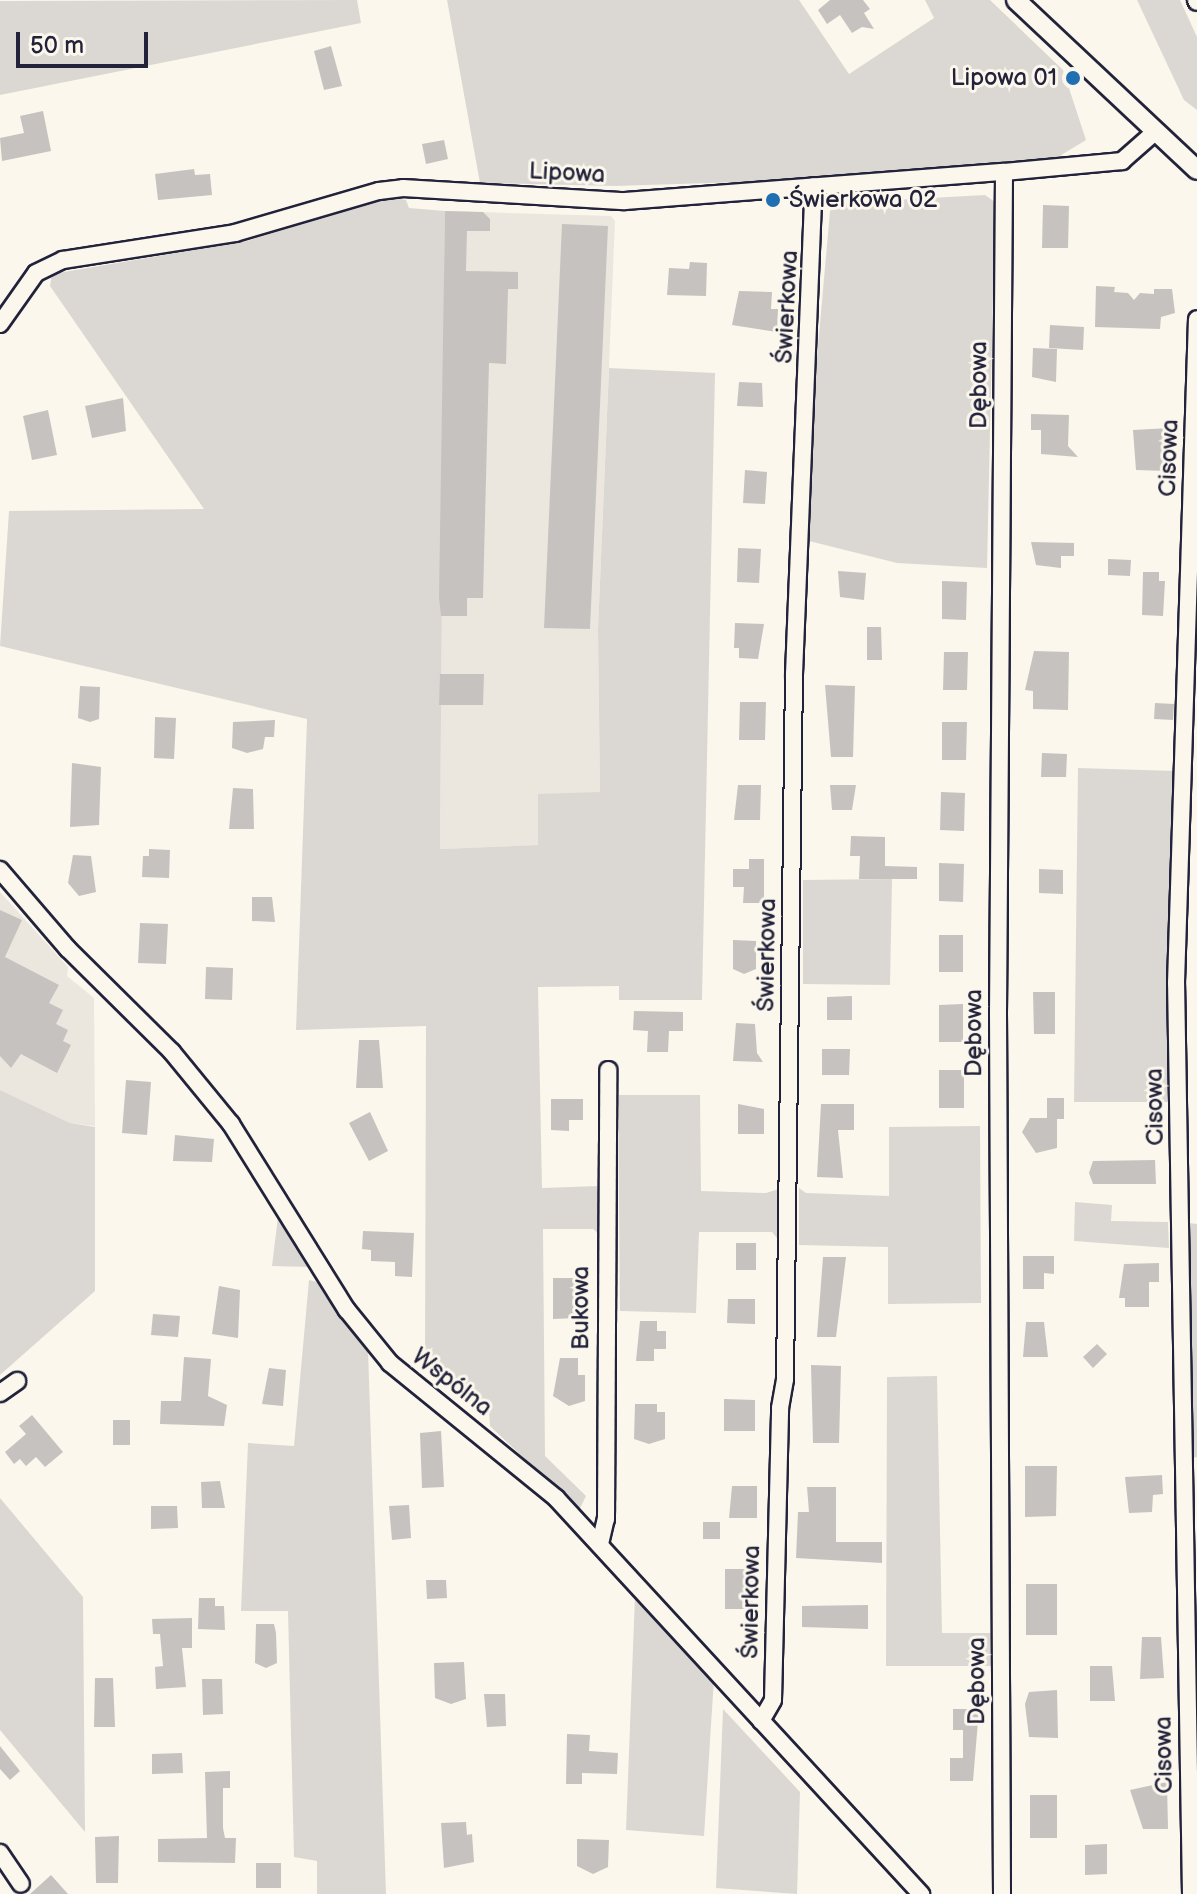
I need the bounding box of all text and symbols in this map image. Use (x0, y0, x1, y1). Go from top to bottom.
scale bar (20, 16, 152, 66)
text: 50 m (30, 31, 84, 60)
place label: Lipowa 01 (951, 64, 1057, 92)
marker: Lipowa 01 (1064, 69, 1082, 87)
street label: Lipowa (528, 157, 606, 189)
place label: Świerkowa 02 (789, 186, 937, 214)
marker: Świerkowa 02 (764, 191, 782, 209)
street label: Świerkowa (770, 250, 804, 364)
street label: Dębowa (965, 341, 993, 429)
street label: Cisowa (1153, 419, 1185, 497)
street label: Świerkowa (752, 898, 782, 1012)
street label: Dębowa (960, 989, 988, 1077)
street label: Cisowa (1140, 1068, 1170, 1146)
street label: Bukowa (567, 1266, 595, 1350)
street label: Wspólna (406, 1342, 498, 1422)
street label: Świerkowa (736, 1545, 766, 1659)
street label: Dębowa (963, 1637, 991, 1725)
street label: Cisowa (1149, 1716, 1179, 1794)

